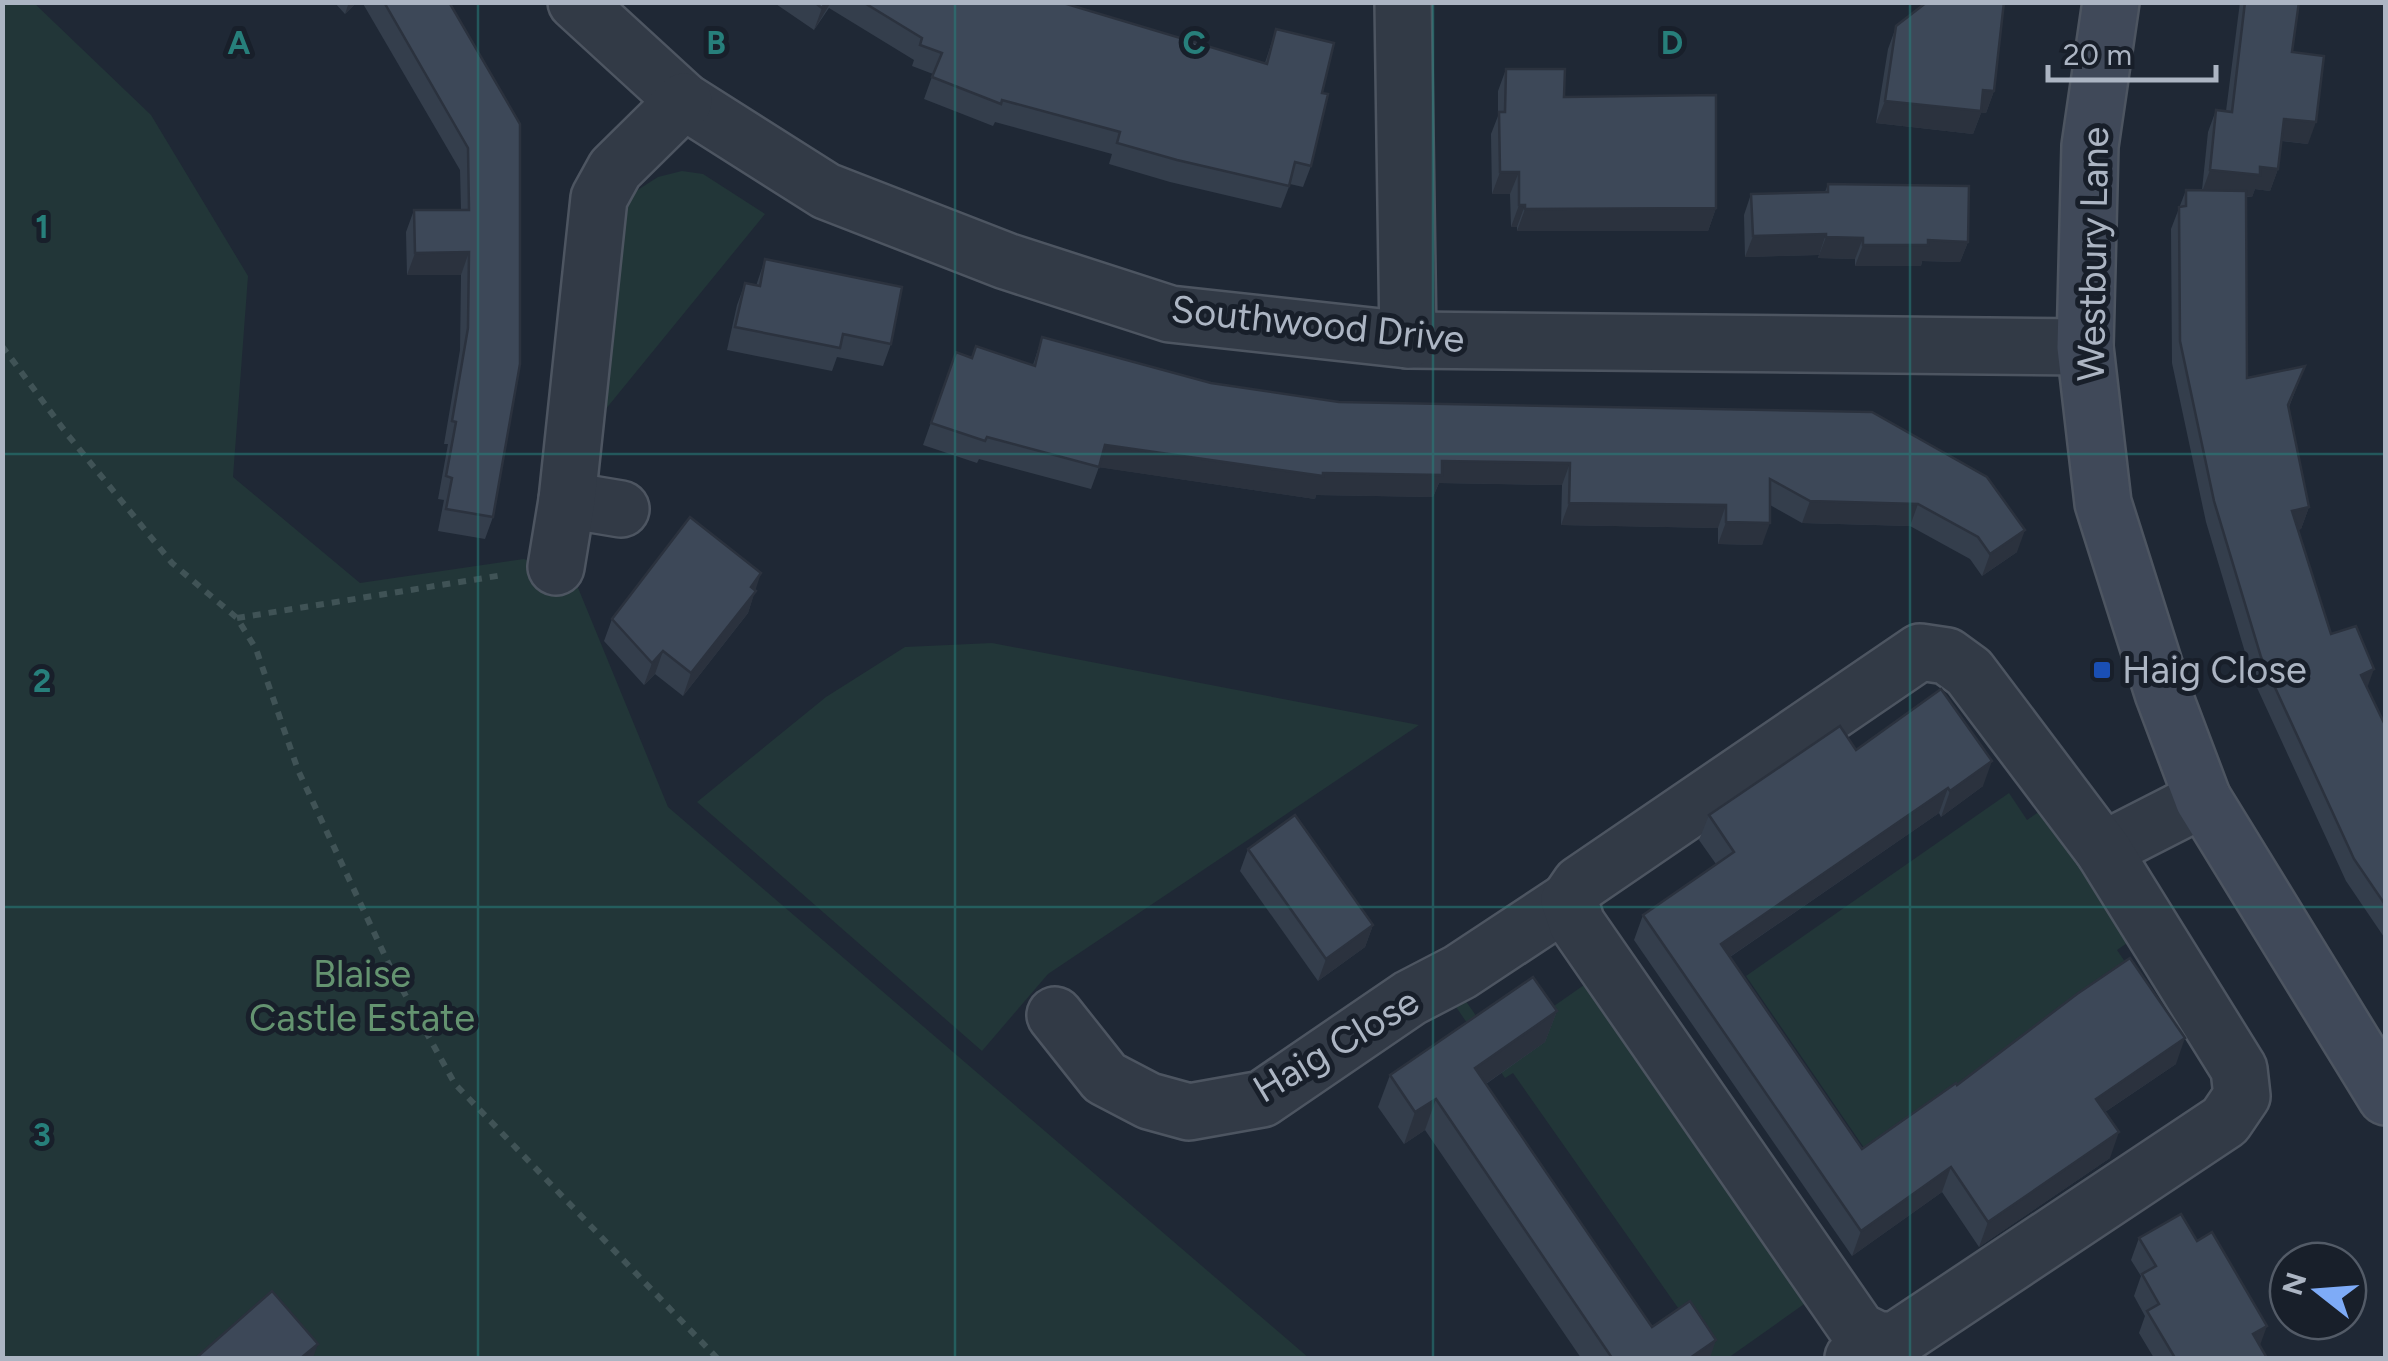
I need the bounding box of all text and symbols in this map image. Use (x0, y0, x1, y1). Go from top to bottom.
scale bar (2048, 20, 2216, 82)
text: A (228, 24, 251, 62)
text: B (706, 24, 726, 62)
text: C (1182, 24, 1206, 62)
text: D (1661, 24, 1683, 62)
text: 20 m (2063, 36, 2132, 73)
street label: Westbury Lane (2068, 126, 2118, 382)
text: 1 (35, 208, 49, 246)
street label: Southwood Drive (1169, 286, 1467, 362)
place label: Haig Close (2122, 647, 2307, 693)
marker: Haig Close (2091, 659, 2113, 681)
text: 2 (33, 662, 51, 700)
park label: Blaise Castle Estate (249, 951, 475, 1041)
street label: Haig Close (1245, 978, 1427, 1112)
text: 3 (33, 1116, 51, 1154)
north arrow (2268, 1241, 2368, 1341)
text: N (2275, 1268, 2314, 1299)

